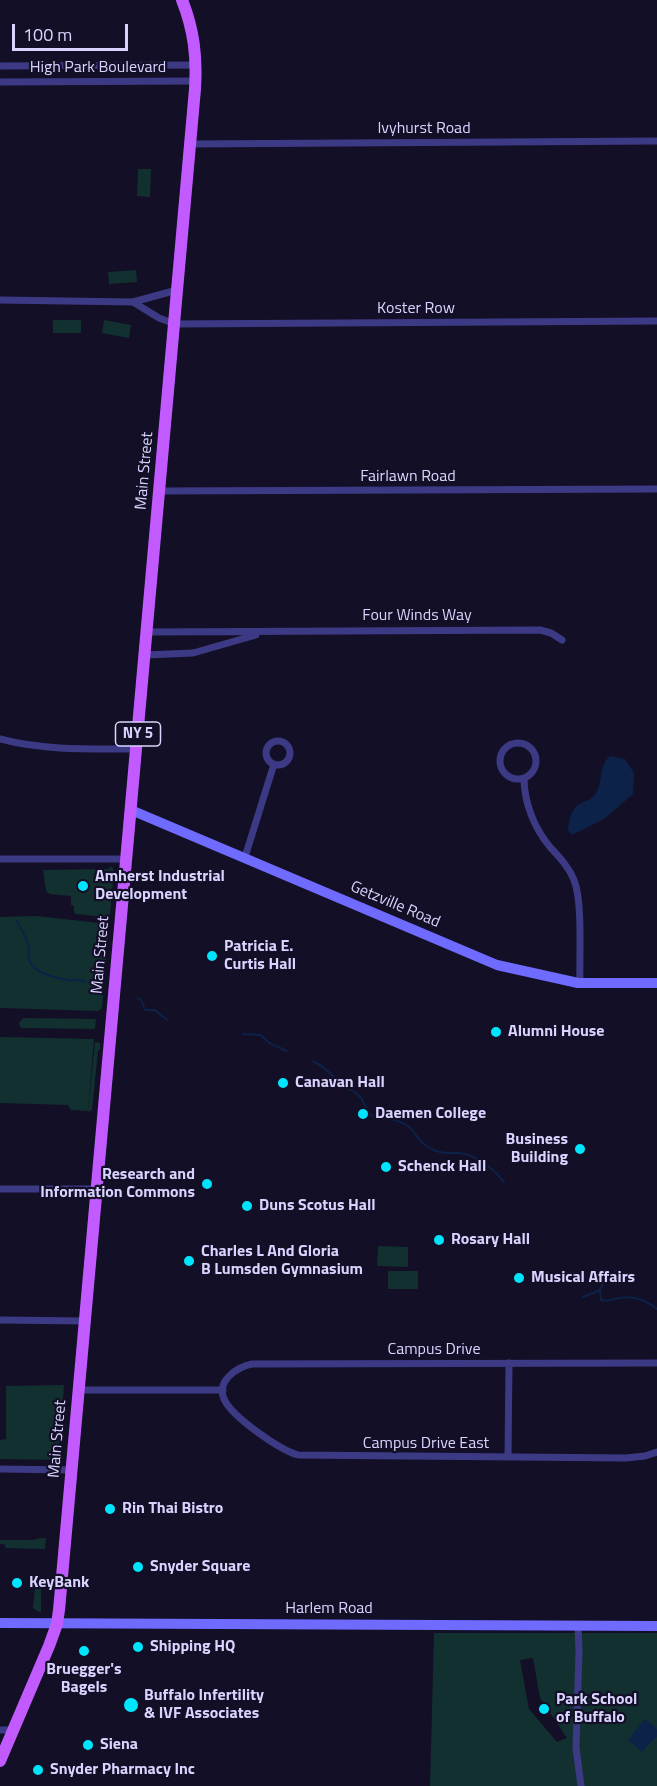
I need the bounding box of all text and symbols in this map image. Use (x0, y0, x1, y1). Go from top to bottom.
scale bar (15, 12, 130, 50)
text: 100 m (23, 21, 72, 48)
street label: High Park Boulevard (30, 58, 166, 78)
street label: Ivyhurst Road (377, 119, 471, 139)
street label: Koster Row (377, 299, 455, 319)
street label: Main Street (132, 431, 158, 511)
street label: Fairlawn Road (360, 467, 456, 487)
street label: Four Winds Way (362, 606, 472, 626)
road number: NY 5 (116, 722, 160, 746)
place label: Amherst Industrial Development (95, 867, 225, 905)
street label: Getzville Road (347, 877, 443, 933)
marker: Amherst Industrial Development (76, 879, 90, 893)
street label: Main Street (88, 915, 114, 995)
place label: Patricia E. Curtis Hall (224, 937, 296, 975)
marker: Patricia E. Curtis Hall (205, 949, 219, 963)
place label: Alumni House (508, 1022, 605, 1042)
marker: Alumni House (489, 1025, 503, 1039)
place label: Canavan Hall (295, 1073, 385, 1093)
marker: Canavan Hall (276, 1076, 290, 1090)
place label: Daemen College (375, 1104, 486, 1124)
marker: Daemen College (356, 1107, 370, 1121)
place label: Business Building (506, 1130, 568, 1168)
marker: Business Building (573, 1142, 587, 1156)
place label: Schenck Hall (398, 1157, 486, 1177)
marker: Schenck Hall (379, 1160, 393, 1174)
place label: Research and Information Commons (40, 1165, 195, 1203)
marker: Research and Information Commons (200, 1177, 214, 1191)
place label: Duns Scotus Hall (259, 1196, 376, 1216)
marker: Duns Scotus Hall (240, 1199, 254, 1213)
place label: Rosary Hall (451, 1230, 530, 1250)
marker: Rosary Hall (432, 1233, 446, 1247)
place label: Charles L And Gloria B Lumsden Gymnasium (201, 1242, 363, 1280)
marker: Charles L And Gloria B Lumsden Gymnasium (182, 1254, 196, 1268)
place label: Musical Affairs (531, 1268, 635, 1288)
marker: Musical Affairs (512, 1271, 526, 1285)
street label: Campus Drive (388, 1340, 480, 1360)
street label: Main Street (45, 1399, 71, 1479)
street label: Campus Drive East (363, 1434, 489, 1454)
place label: Rin Thai Bistro (122, 1499, 223, 1519)
marker: Rin Thai Bistro (103, 1502, 117, 1516)
place label: Snyder Square (150, 1557, 250, 1577)
marker: Snyder Square (131, 1560, 145, 1574)
place label: KeyBank (29, 1573, 89, 1593)
marker: KeyBank (10, 1576, 24, 1590)
street label: Harlem Road (285, 1599, 373, 1619)
place label: Shipping HQ (150, 1637, 235, 1657)
marker: Shipping HQ (131, 1640, 145, 1654)
marker: Bruegger's Bagels (77, 1644, 91, 1658)
place label: Bruegger's Bagels (46, 1660, 122, 1698)
place label: Buffalo Infertility & IVF Associates (144, 1686, 264, 1724)
place label: Park School of Buffalo (556, 1690, 637, 1728)
marker: Buffalo Infertility & IVF Associates (122, 1696, 140, 1714)
marker: Park School of Buffalo (537, 1702, 551, 1716)
place label: Siena (100, 1735, 138, 1755)
marker: Siena (81, 1738, 95, 1752)
place label: Snyder Pharmacy Inc (50, 1760, 195, 1780)
marker: Snyder Pharmacy Inc (31, 1763, 45, 1777)

